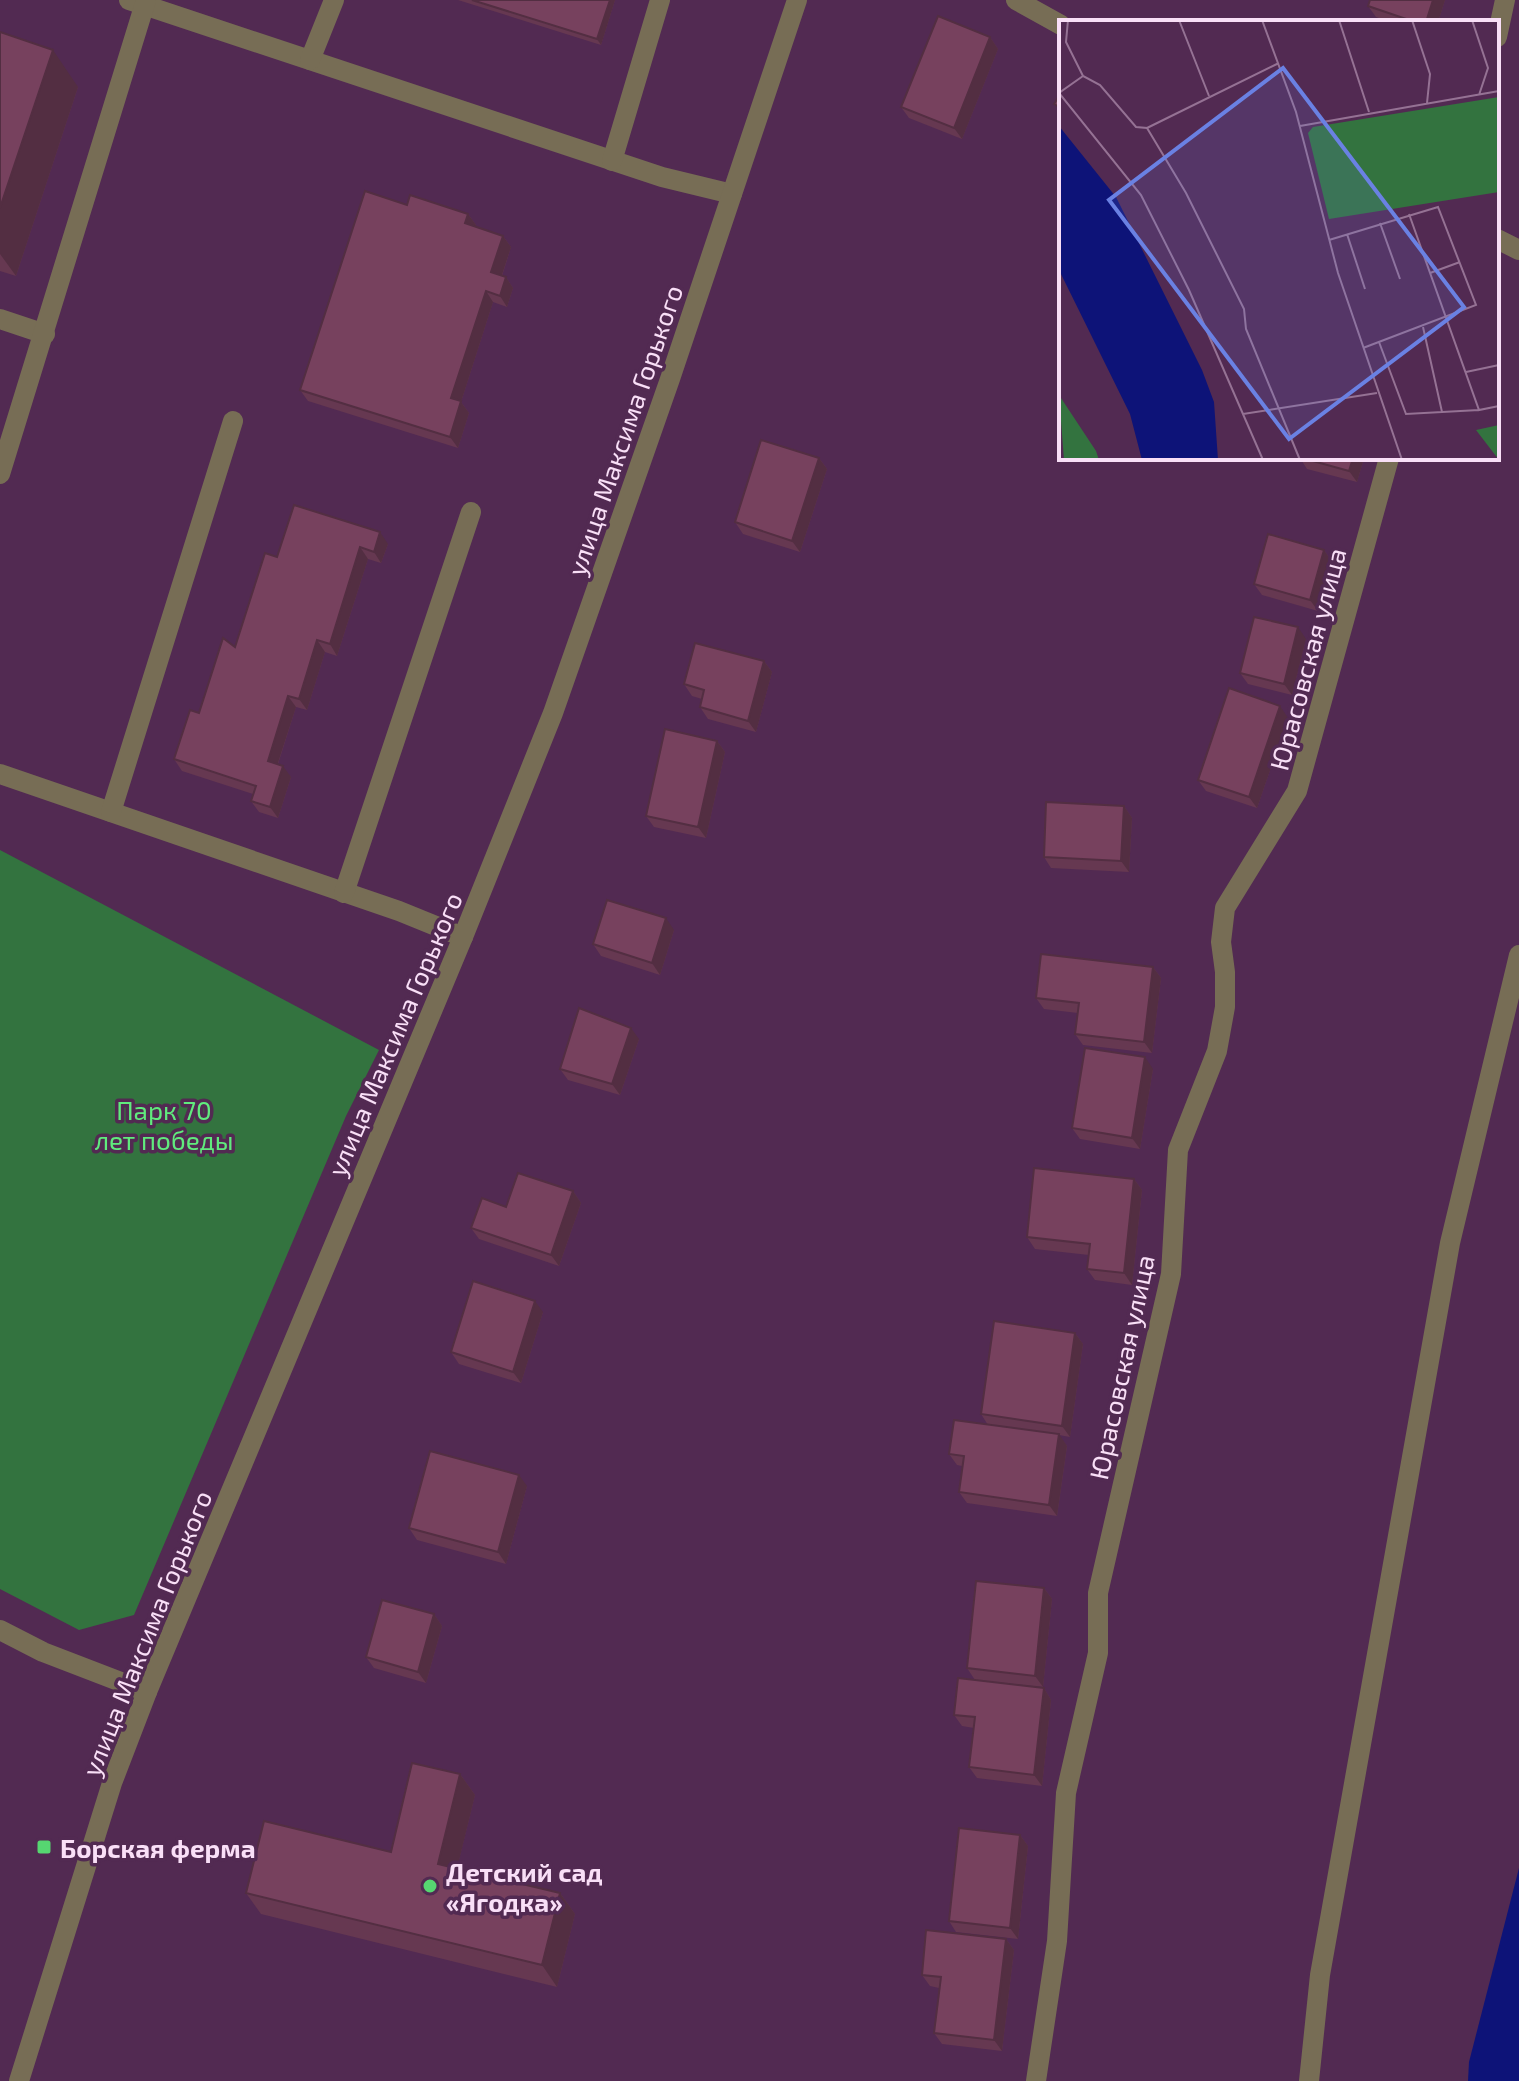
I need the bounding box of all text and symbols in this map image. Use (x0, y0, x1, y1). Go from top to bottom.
inset map (1059, 20, 1499, 460)
street label: улица Максима Горького (560, 281, 689, 580)
street label: Юрасовская улица (1262, 544, 1353, 774)
street label: улица Максима Горького (320, 887, 469, 1181)
park label: Парк 70 лет победы (94, 1094, 234, 1155)
street label: Юрасовская улица (1082, 1252, 1161, 1482)
street label: улица Максима Горького (74, 1486, 218, 1781)
place label: Борская ферма (60, 1832, 256, 1863)
marker: Борская ферма (35, 1838, 53, 1856)
place label: Детский сад «Ягодка» (446, 1856, 603, 1917)
marker: Детский сад «Ягодка» (421, 1877, 439, 1895)

